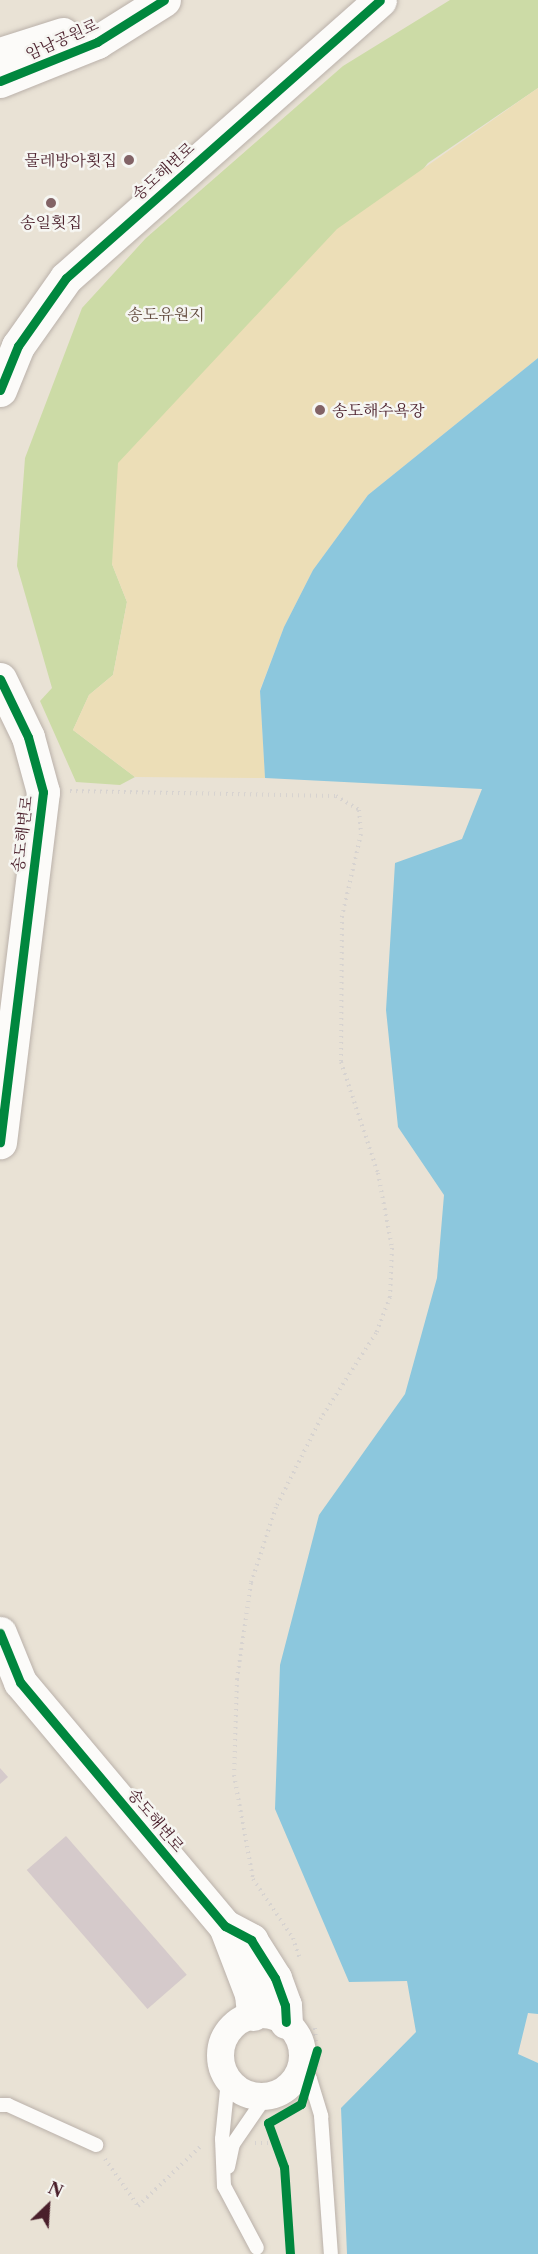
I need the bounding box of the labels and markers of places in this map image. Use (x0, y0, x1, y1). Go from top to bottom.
place label: 물레방아횟집 (24, 150, 117, 170)
marker: 물레방아횟집 (122, 153, 136, 167)
marker: 송일횟집 (44, 196, 58, 210)
place label: 송일횟집 (20, 212, 82, 232)
place label: 송도해수욕장 (332, 400, 425, 420)
marker: 송도해수욕장 (313, 403, 327, 417)

